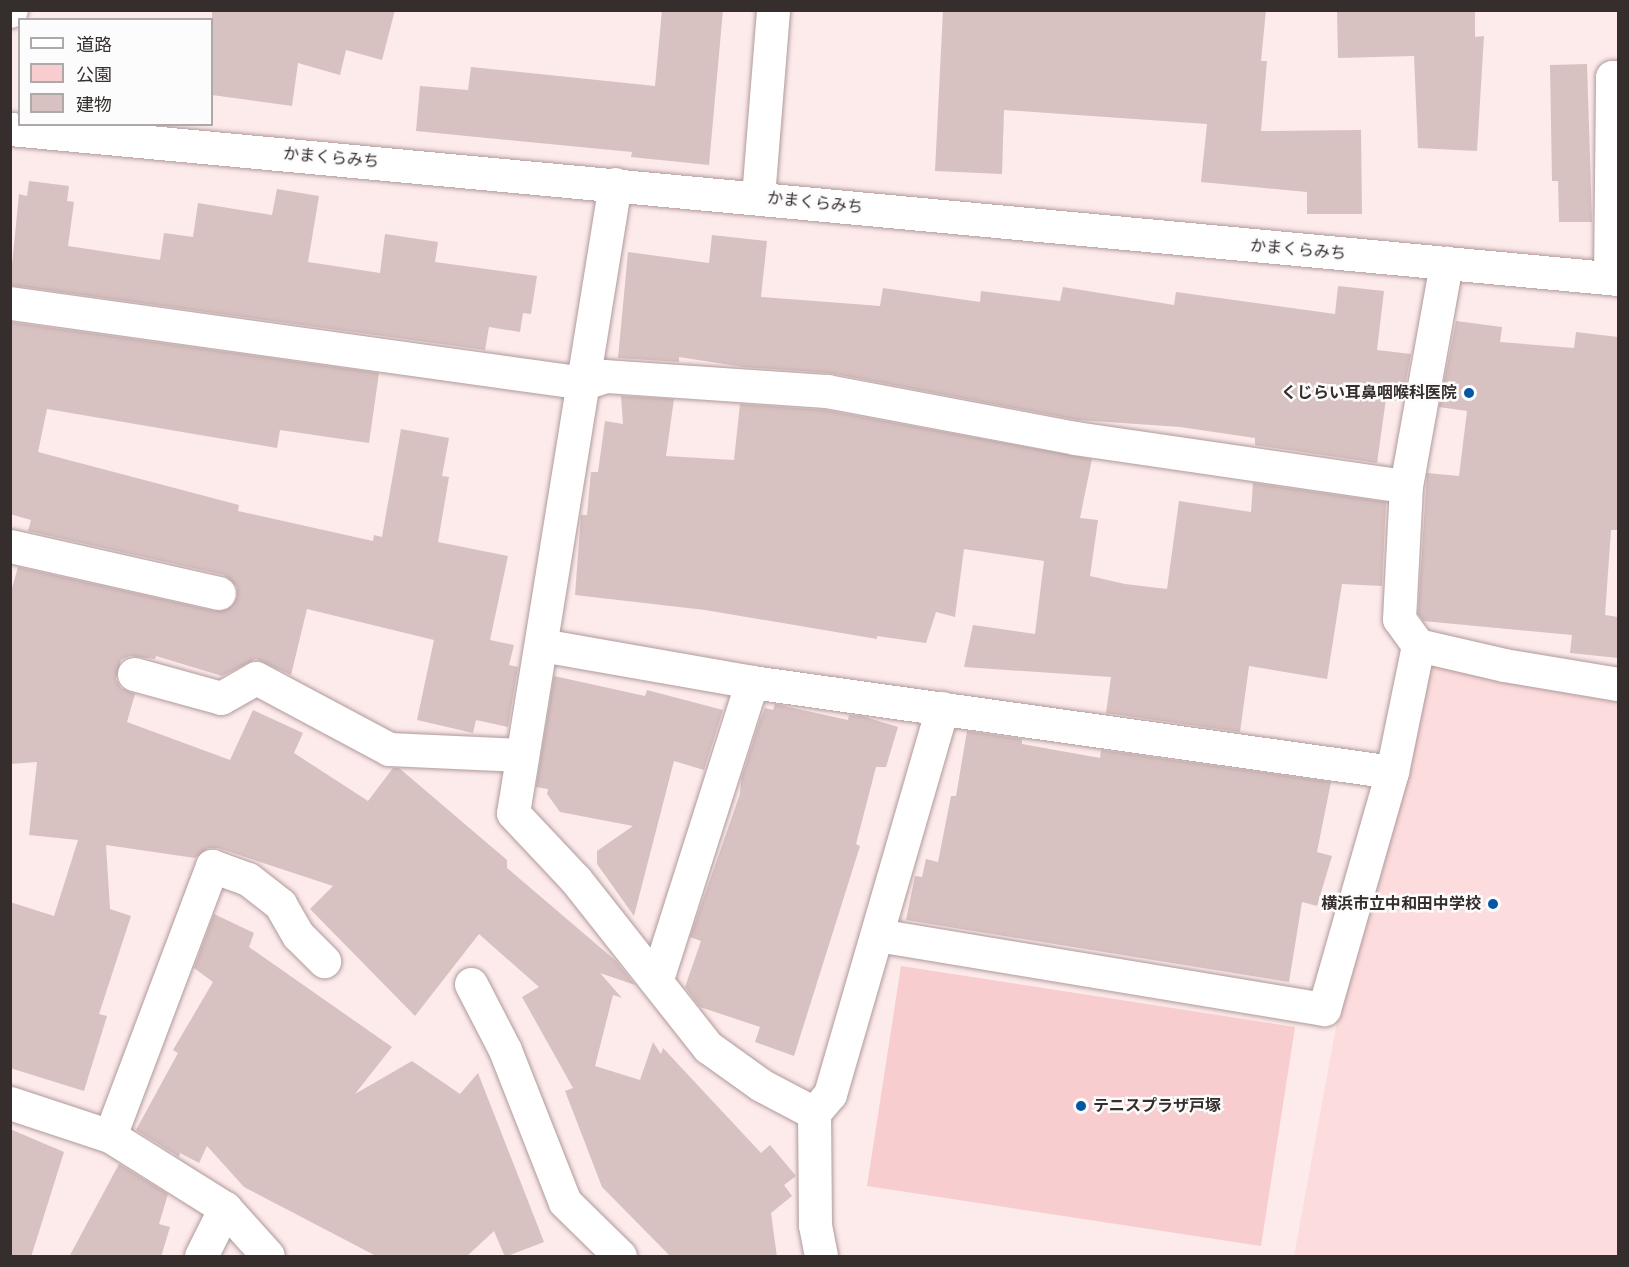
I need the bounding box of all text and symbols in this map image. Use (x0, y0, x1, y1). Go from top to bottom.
legend (18, 18, 213, 126)
text: 道路 (76, 34, 112, 56)
text: 公園 (76, 64, 112, 86)
text: 建物 (76, 94, 112, 116)
street label: かまくらみち (282, 144, 380, 172)
street label: かまくらみち (766, 188, 864, 218)
street label: かまくらみち (1249, 236, 1347, 264)
place label: くじらい耳鼻咽喉科医院 (1281, 383, 1457, 403)
marker: くじらい耳鼻咽喉科医院 (1462, 386, 1476, 400)
place label: 横浜市立中和田中学校 (1321, 894, 1481, 914)
marker: 横浜市立中和田中学校 (1486, 897, 1500, 911)
place label: テニスプラザ戸塚 (1093, 1096, 1221, 1116)
marker: テニスプラザ戸塚 (1074, 1099, 1088, 1113)

